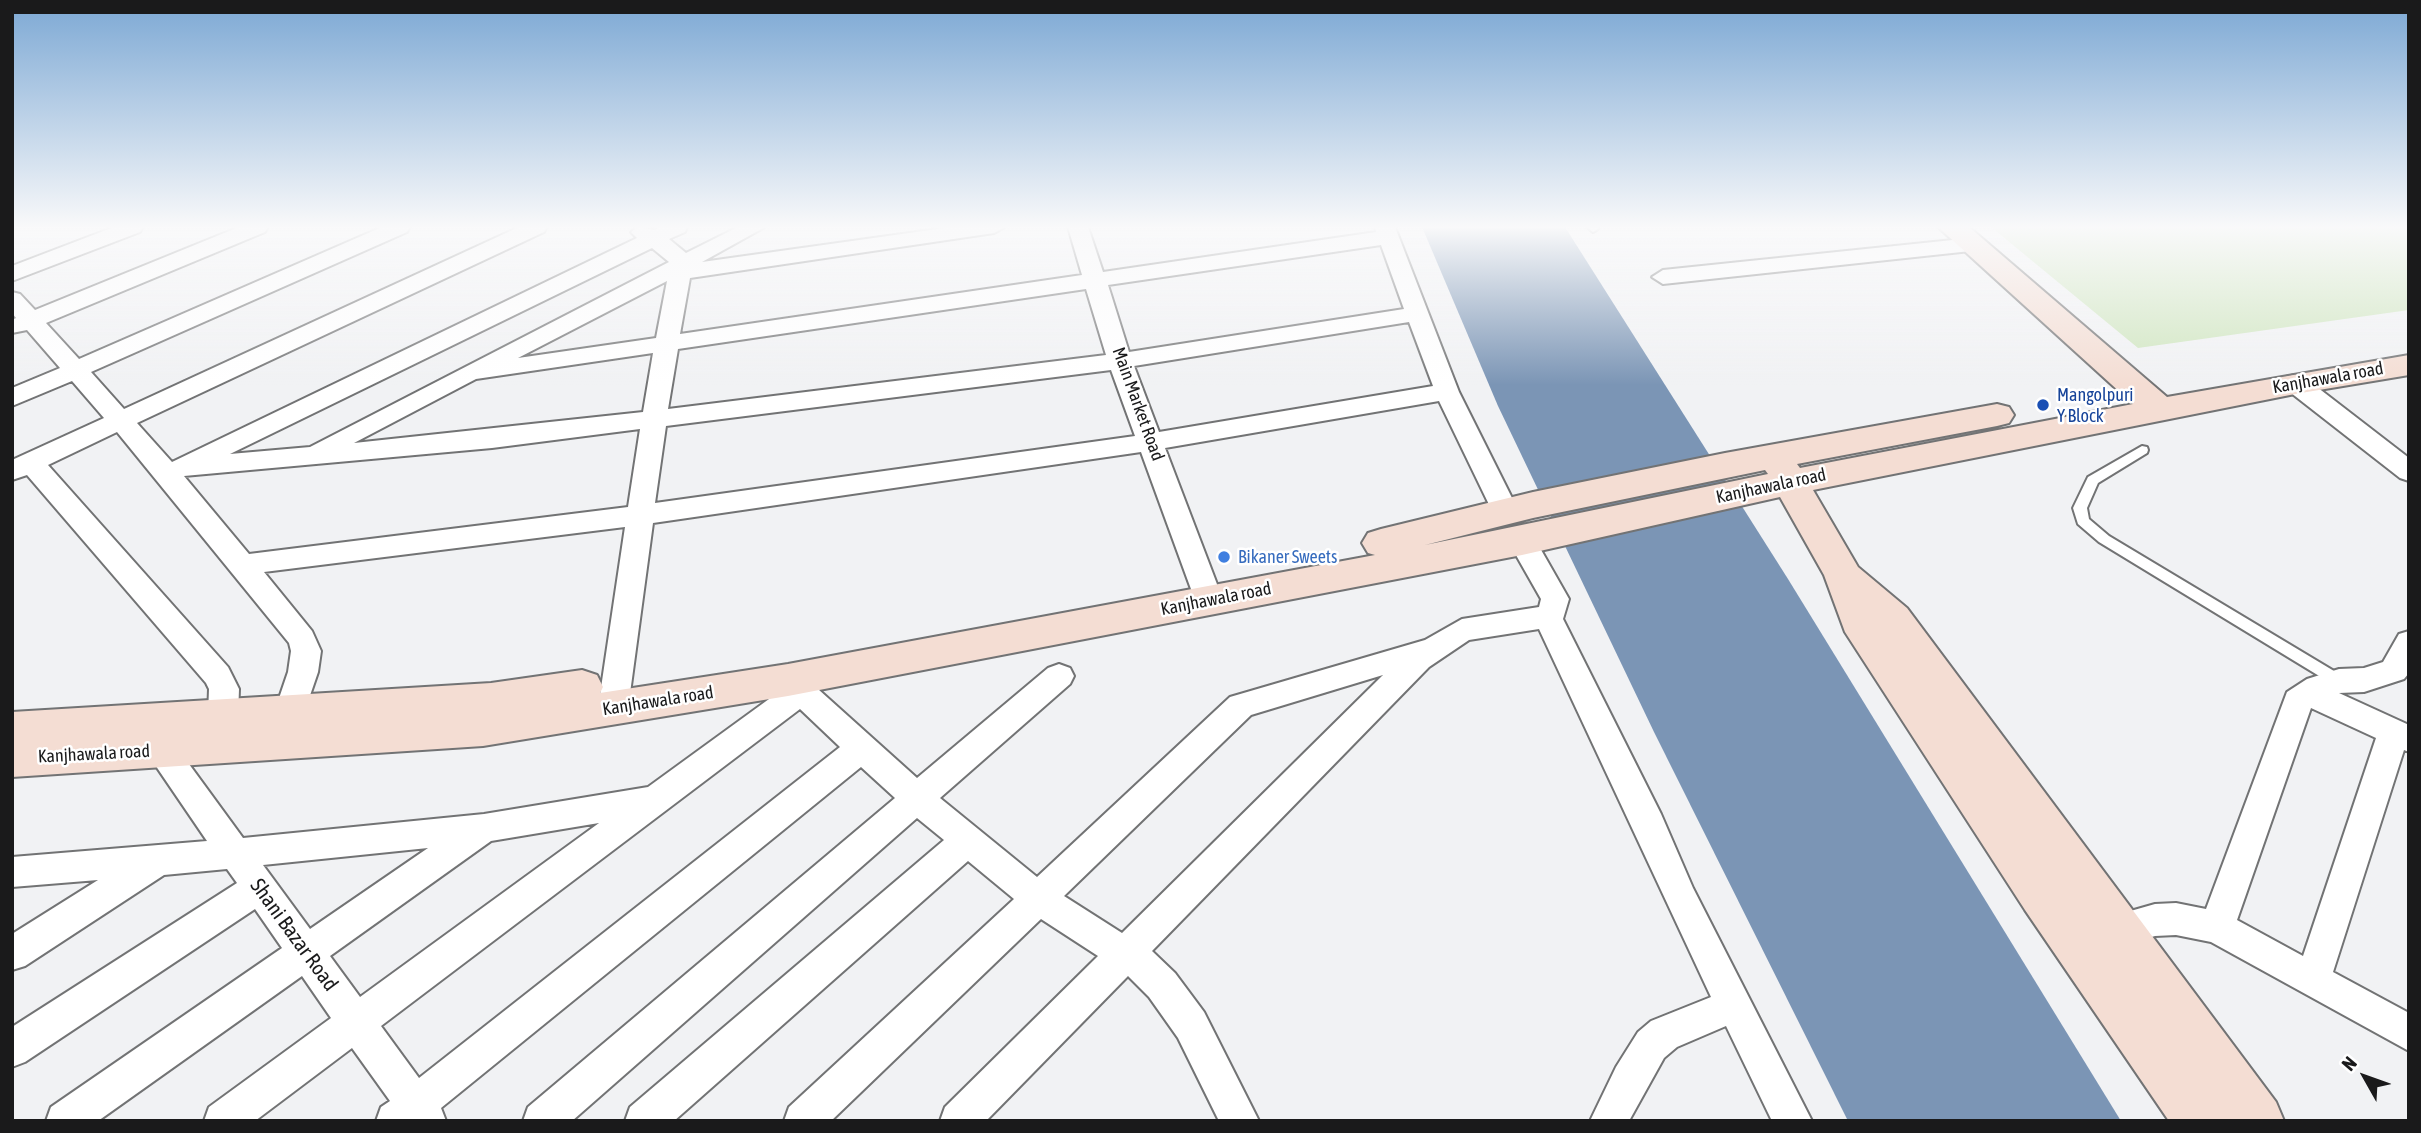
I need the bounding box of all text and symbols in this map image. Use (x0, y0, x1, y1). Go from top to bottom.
street label: Main Market Road (1107, 344, 1169, 464)
street label: Kanjhawala road (2271, 358, 2385, 398)
place label: Mangolpuri Y Block (2057, 384, 2133, 426)
marker: Mangolpuri Y Block (2035, 397, 2051, 413)
street label: Kanjhawala road (1714, 464, 1828, 508)
place label: Bikaner Sweets (1238, 546, 1337, 568)
marker: Bikaner Sweets (1216, 549, 1232, 565)
street label: Kanjhawala road (1159, 578, 1273, 620)
street label: Kanjhawala road (601, 682, 715, 720)
street label: Kanjhawala road (38, 740, 150, 768)
street label: Shani Bazar Road (245, 874, 343, 996)
north arrow (2330, 1042, 2400, 1112)
text: N (2337, 1052, 2361, 1075)

